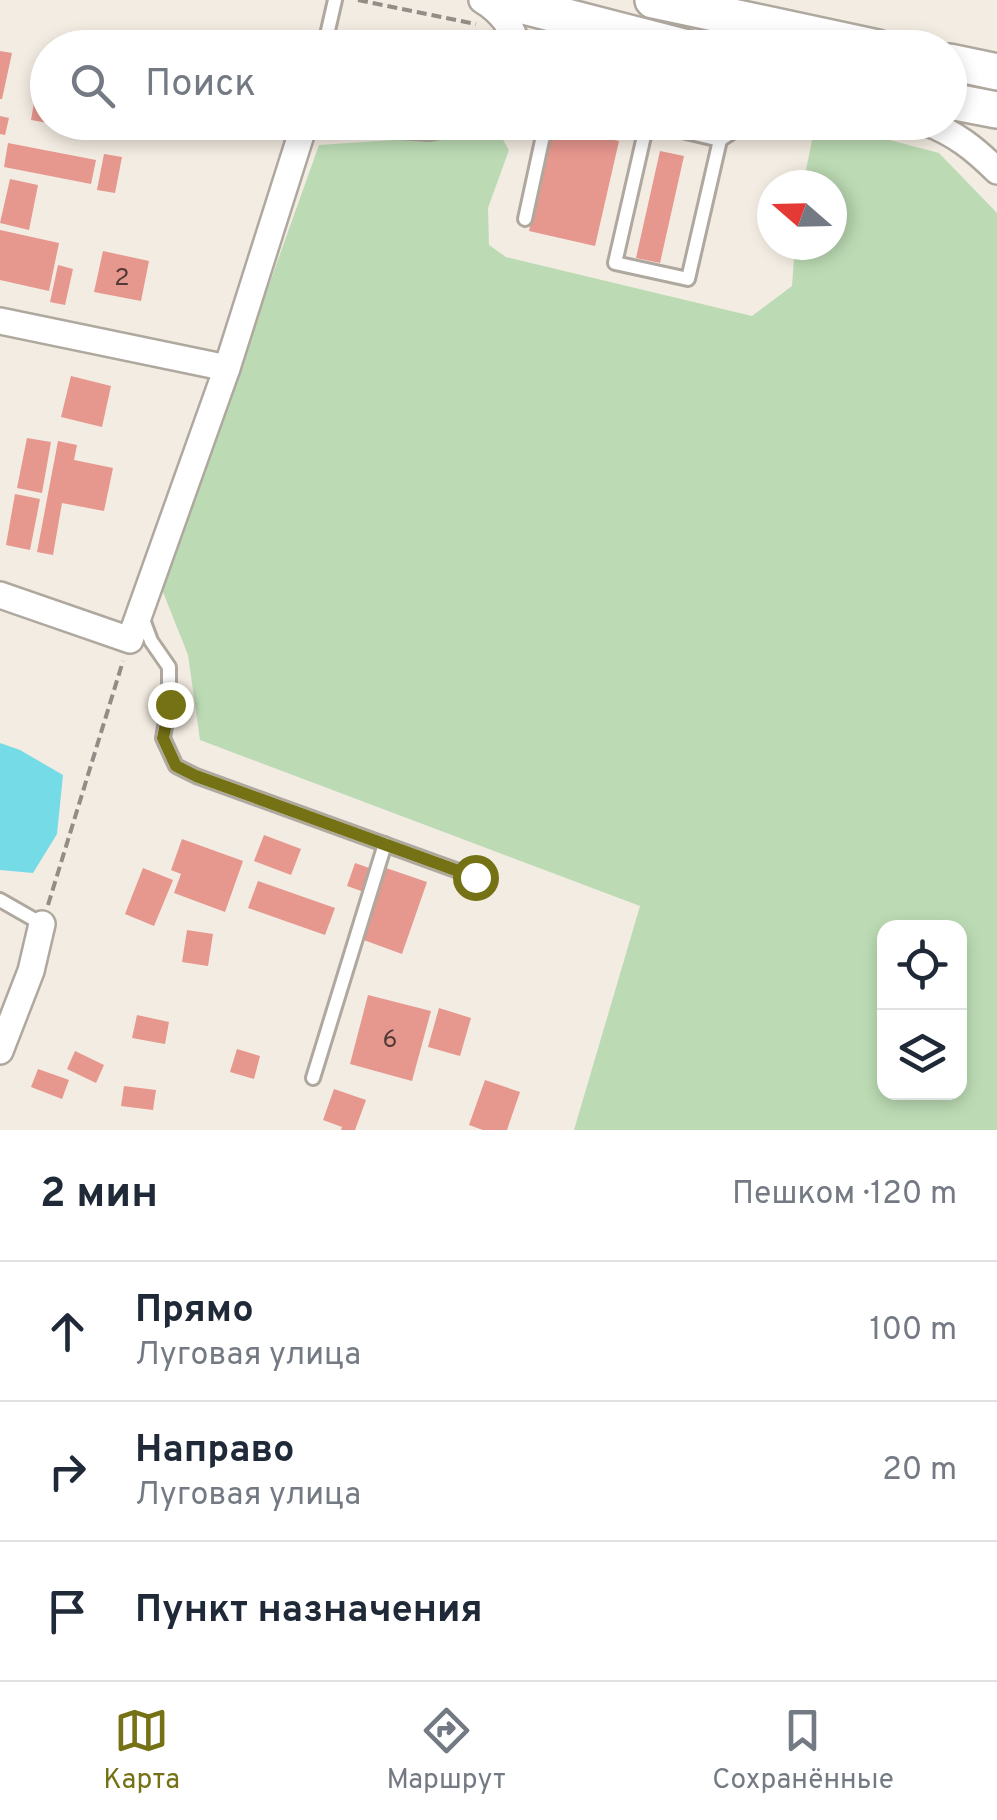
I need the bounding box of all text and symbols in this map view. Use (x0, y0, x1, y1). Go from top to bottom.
search box (30, 30, 967, 140)
icon: search (65, 58, 120, 113)
text: Поиск (145, 61, 256, 110)
north arrow (757, 170, 847, 260)
house number: 2 (114, 263, 130, 295)
route end (148, 682, 194, 728)
route start (453, 855, 499, 901)
map controls (877, 920, 967, 1100)
button: locate (877, 920, 967, 1010)
button: layers (877, 1010, 967, 1100)
house number: 6 (383, 1025, 397, 1057)
text: 2 мин (40, 1169, 158, 1222)
text: Пешком · 120 m (732, 1175, 957, 1215)
text: Прямо (135, 1287, 254, 1336)
icon: ahead (40, 1304, 95, 1359)
text: 100 m (870, 1311, 957, 1351)
text: Луговая улица (135, 1336, 361, 1376)
text: Направо (135, 1427, 295, 1476)
icon: right (40, 1444, 95, 1499)
text: 20 m (882, 1451, 957, 1491)
text: Луговая улица (135, 1476, 361, 1516)
icon: arrive (40, 1584, 95, 1639)
text: Пункт назначения (135, 1587, 483, 1636)
tab: Карта (103, 1703, 180, 1799)
tab: Маршрут (386, 1703, 506, 1799)
tab: Сохранённые (712, 1703, 894, 1799)

